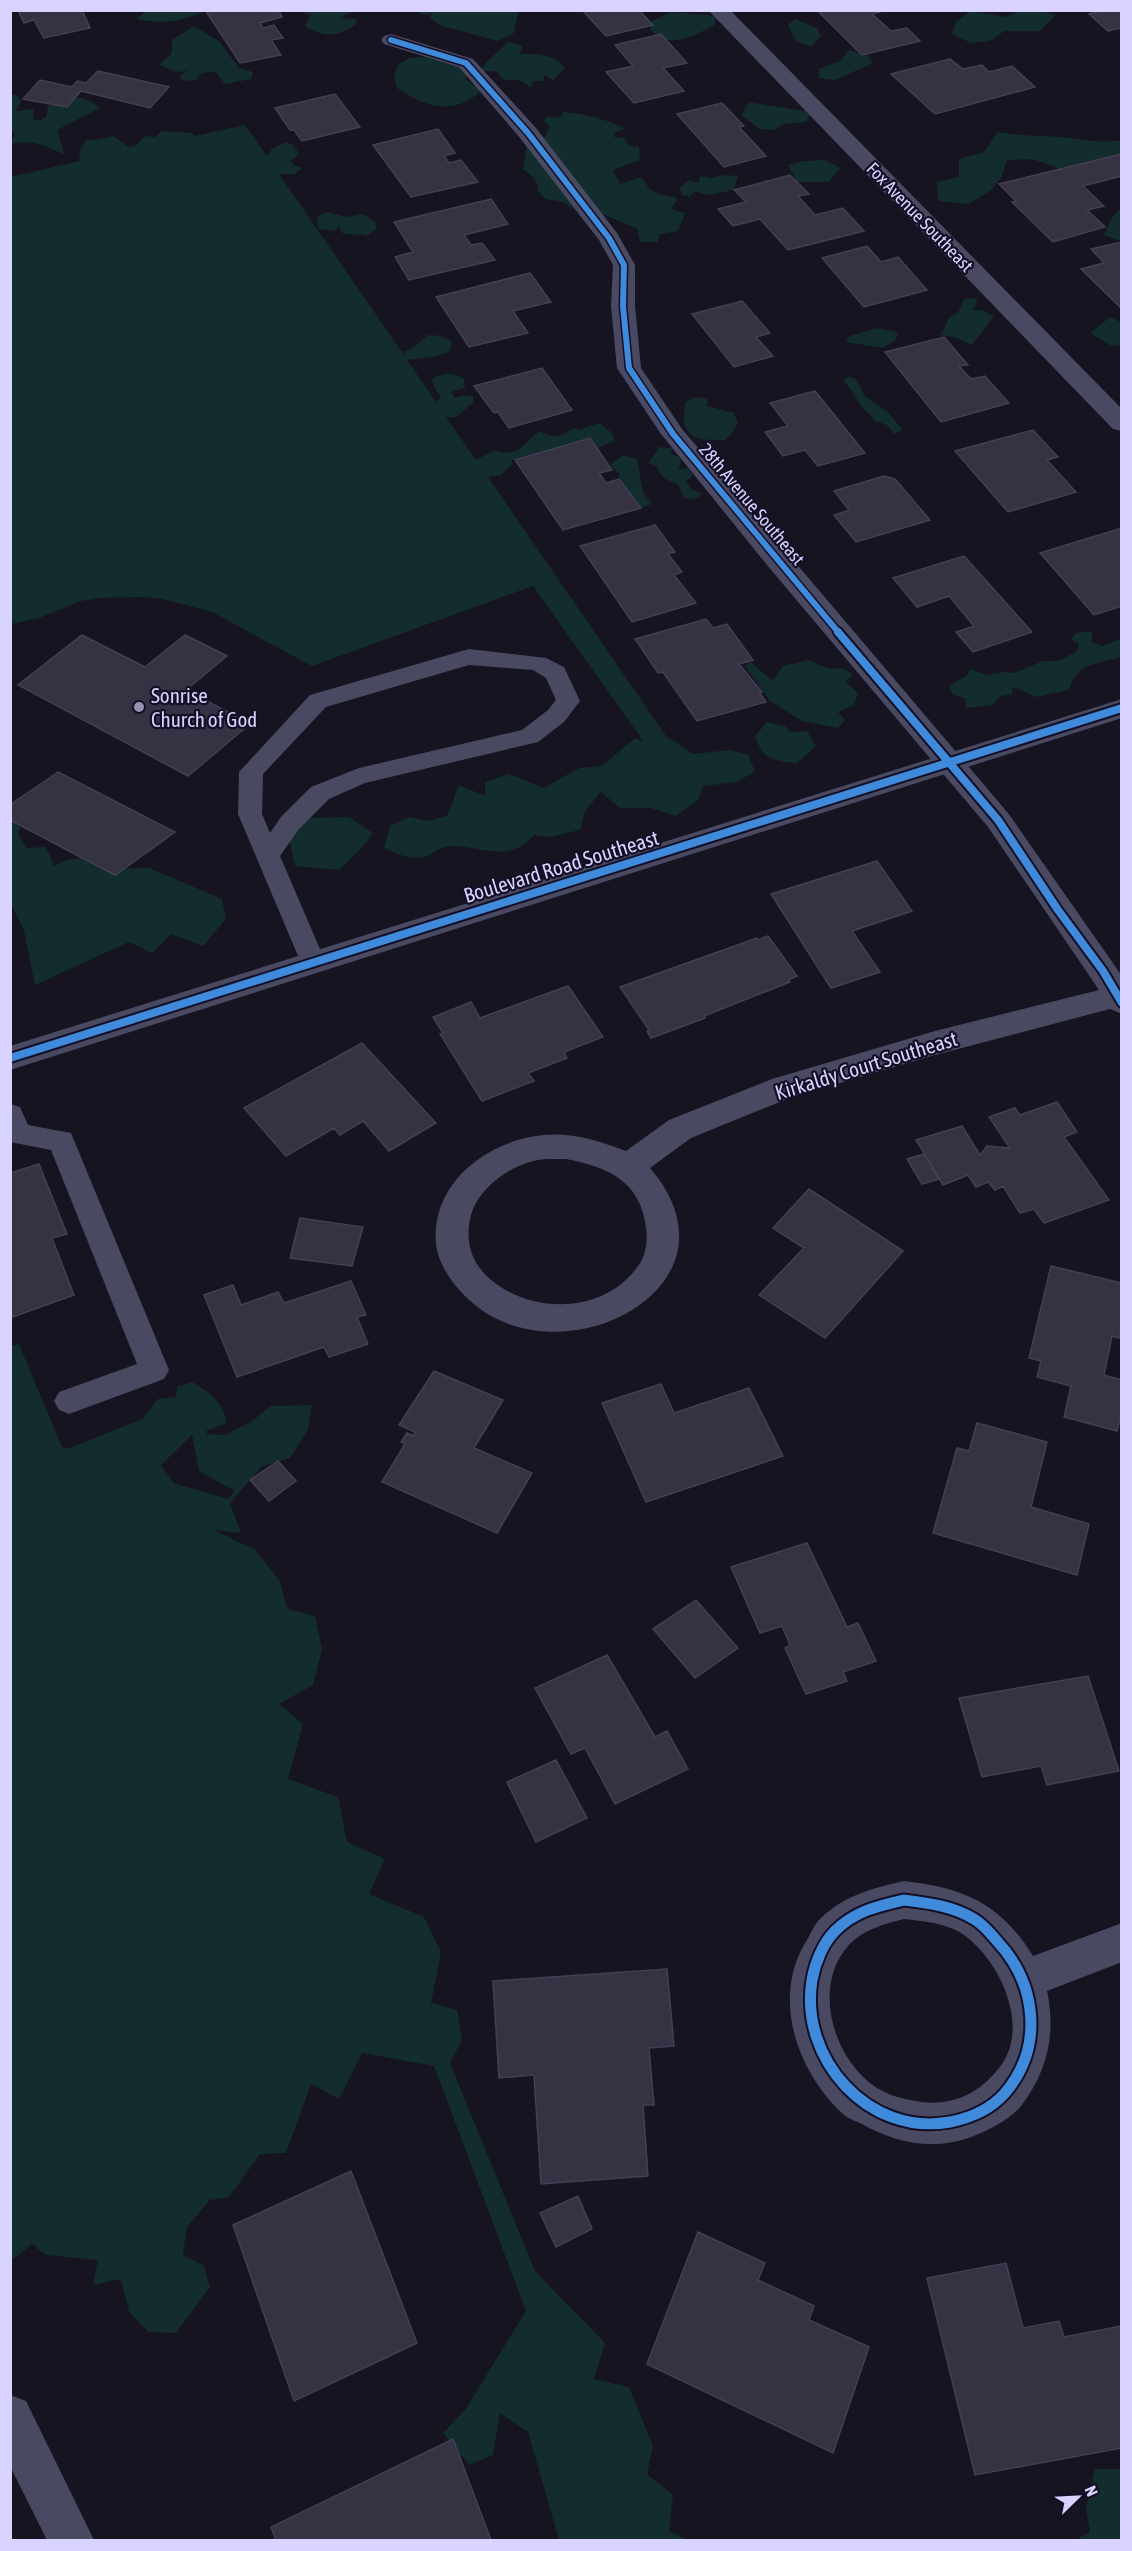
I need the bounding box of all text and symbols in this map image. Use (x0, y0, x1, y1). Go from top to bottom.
street label: Fox Avenue Southeast (862, 158, 978, 276)
street label: 28th Avenue Southeast (695, 439, 809, 569)
place label: Sonrise Church of God (151, 683, 257, 731)
marker: Sonrise Church of God (132, 700, 146, 714)
street label: Boulevard Road Southeast (461, 825, 661, 907)
street label: Kirkaldy Court Southeast (772, 1026, 960, 1104)
north arrow (1048, 2467, 1108, 2527)
text: N (1082, 2483, 1102, 2499)

